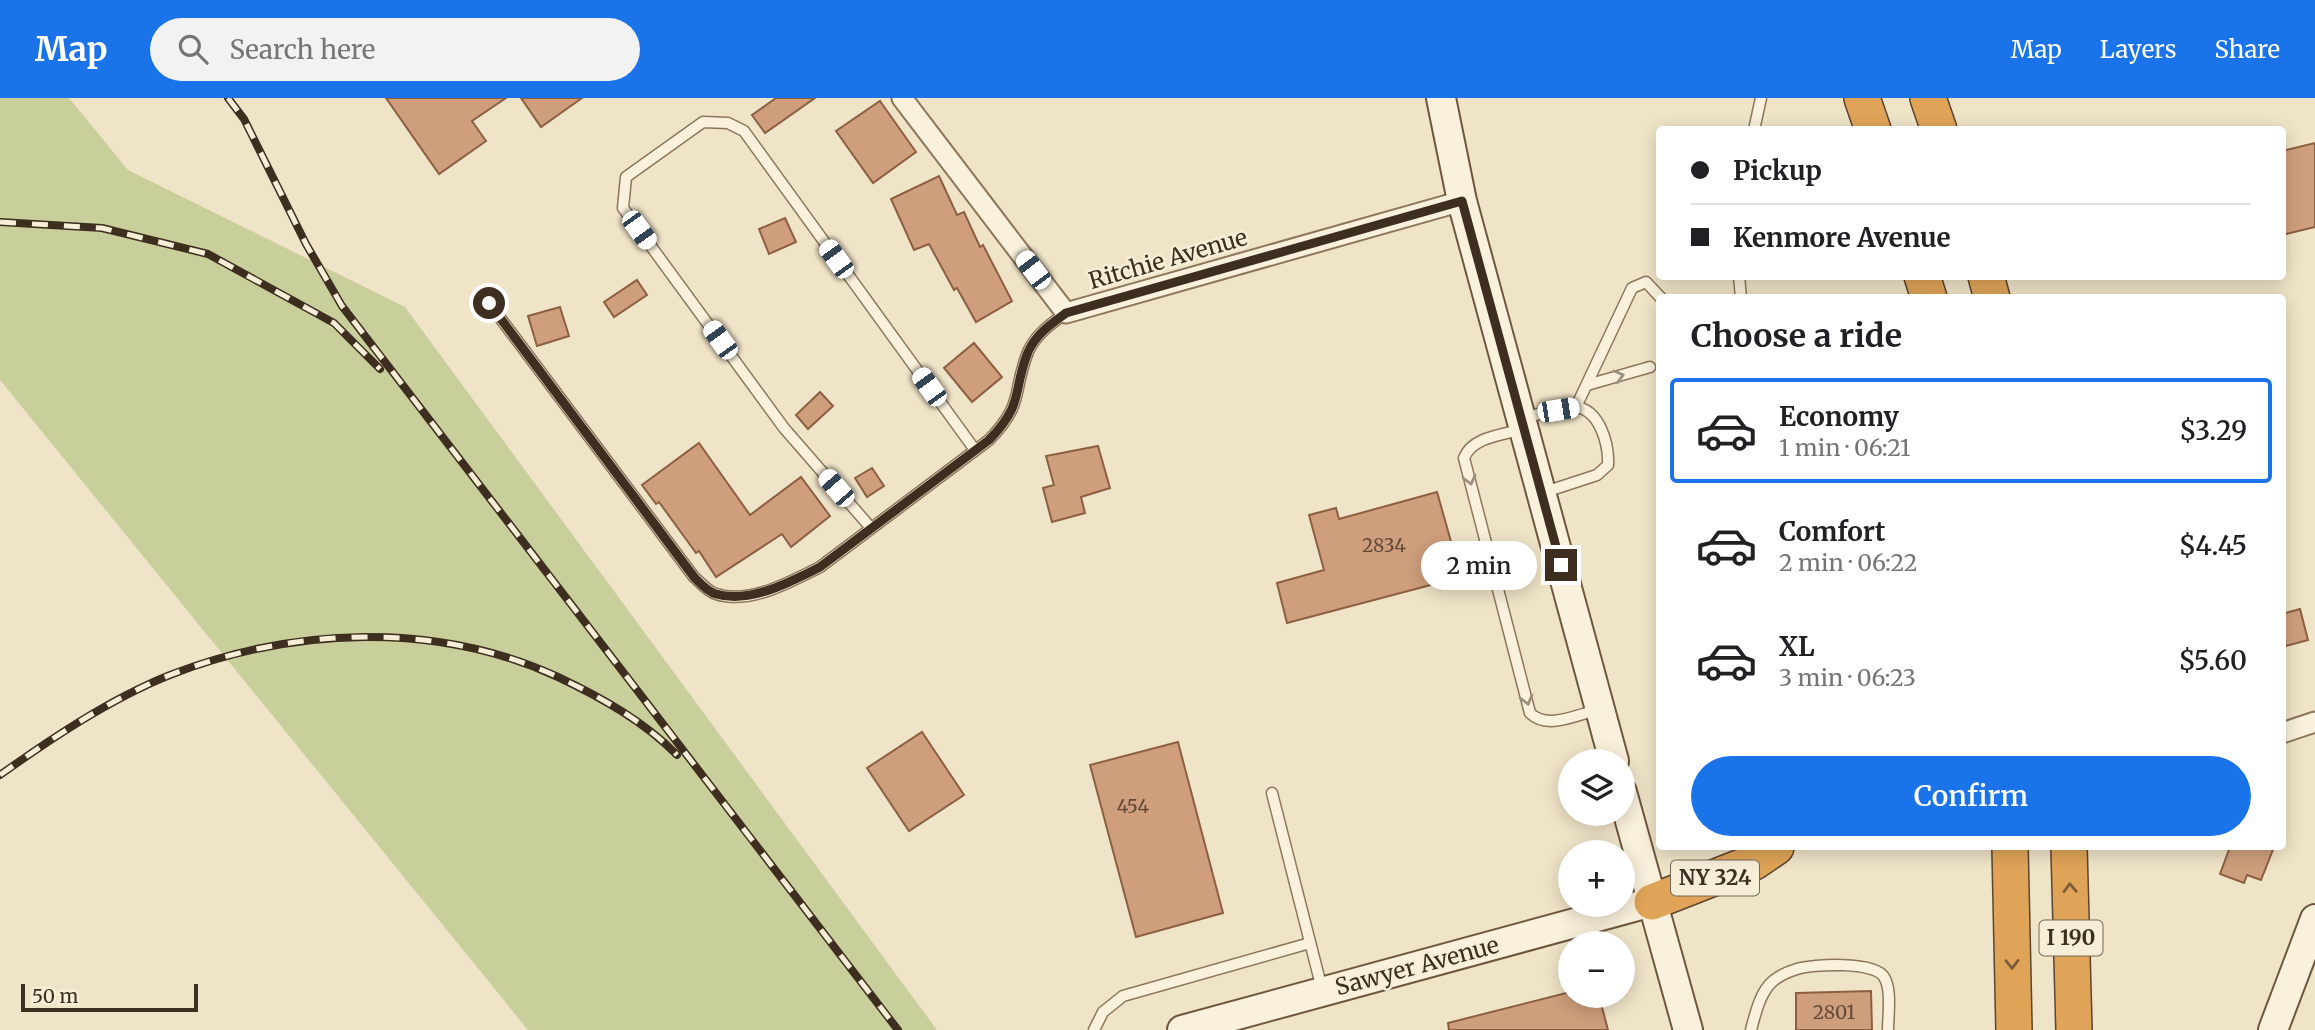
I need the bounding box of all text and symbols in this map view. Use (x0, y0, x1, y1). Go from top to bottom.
search box (150, 18, 640, 81)
text: Map (35, 29, 108, 70)
icon: search (174, 30, 212, 68)
text: Search here (230, 33, 375, 66)
text: Map (2011, 34, 2062, 65)
text: Layers (2100, 34, 2176, 65)
text: Share (2214, 34, 2280, 65)
text: Pickup (1733, 154, 1822, 187)
car (619, 207, 660, 253)
text: Kenmore Avenue (1733, 221, 1951, 254)
street label: Ritchie Avenue (1085, 222, 1251, 295)
car (816, 236, 857, 282)
car (1012, 247, 1055, 293)
route start (473, 287, 505, 319)
text: Choose a ride (1691, 316, 1902, 356)
car (700, 317, 741, 363)
car (909, 364, 950, 410)
one-way arrow (1613, 370, 1625, 384)
car (1536, 396, 1581, 424)
icon: car (1695, 399, 1758, 462)
text: Economy (1779, 400, 1899, 433)
text: $3.29 (2179, 414, 2247, 447)
text: 1 min · 06:21 (1779, 433, 1910, 462)
car (815, 465, 858, 511)
one-way arrow (1461, 474, 1476, 486)
icon: car (1695, 514, 1758, 577)
text: Comfort (1779, 515, 1885, 548)
text: $4.45 (2179, 529, 2247, 562)
house number: 2834 (1362, 533, 1406, 557)
callout: 2 min (1421, 540, 1536, 589)
text: 2 min · 06:22 (1779, 548, 1917, 577)
route end (1545, 549, 1577, 581)
text: 2 min (1447, 551, 1511, 580)
icon: car (1695, 629, 1758, 692)
text: XL (1779, 630, 1815, 663)
text: $5.60 (2179, 644, 2247, 677)
text: 3 min · 06:23 (1779, 663, 1916, 692)
one-way arrow (1519, 694, 1533, 706)
map controls (1558, 749, 1635, 1008)
button: layers (1558, 749, 1635, 826)
button: Confirm (1691, 756, 2251, 836)
house number: 454 (1117, 794, 1150, 818)
button: + (1558, 840, 1635, 917)
road number: NY 324 (1671, 860, 1759, 896)
one-way arrow (2062, 883, 2078, 893)
road number: I 190 (2039, 920, 2102, 956)
street label: Sawyer Avenue (1332, 930, 1502, 1001)
button: − (1558, 931, 1635, 1008)
one-way arrow (2005, 959, 2020, 970)
scale bar (21, 981, 198, 1013)
text: 50 m (32, 984, 78, 1008)
house number: 2801 (1813, 1000, 1856, 1024)

